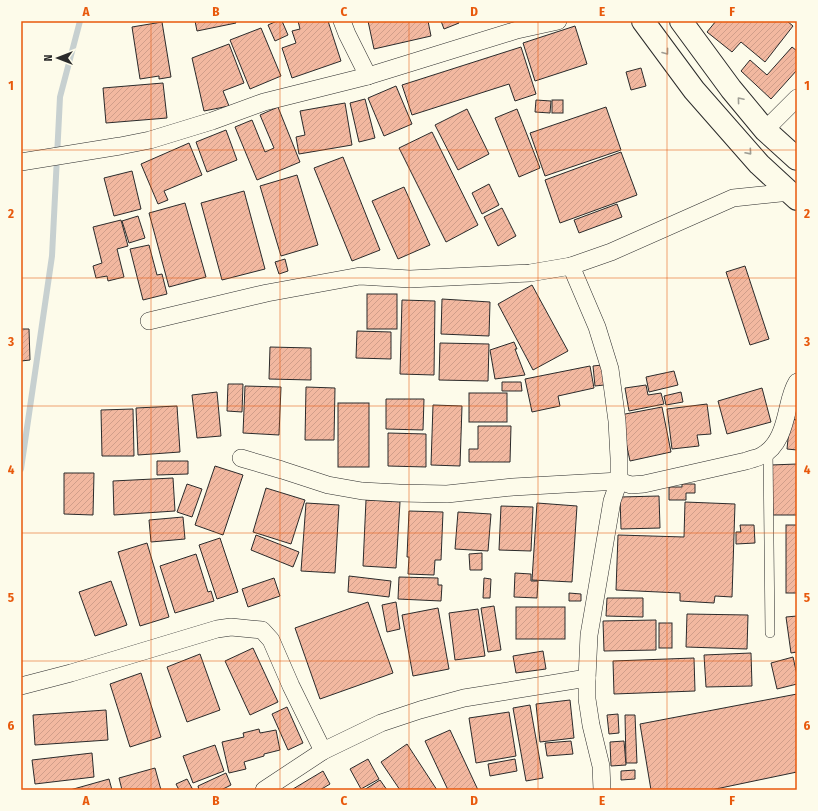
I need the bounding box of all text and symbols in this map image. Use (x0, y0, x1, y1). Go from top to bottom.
text: A (81, 4, 90, 19)
text: B (212, 4, 220, 19)
text: C (341, 4, 348, 19)
text: D (470, 4, 478, 19)
text: E (599, 4, 605, 19)
text: F (729, 4, 735, 19)
north arrow (38, 38, 78, 78)
one-way arrow (661, 48, 668, 55)
text: N (42, 55, 55, 61)
text: 1 (8, 78, 14, 93)
text: 1 (804, 78, 810, 93)
one-way arrow (738, 98, 745, 105)
one-way arrow (744, 148, 751, 155)
text: 2 (7, 206, 14, 221)
text: 2 (803, 206, 810, 221)
text: 3 (7, 334, 14, 349)
text: 3 (803, 334, 810, 349)
text: 4 (8, 462, 15, 477)
text: 4 (804, 462, 811, 477)
text: 5 (8, 590, 14, 605)
text: 5 (804, 590, 810, 605)
text: 6 (8, 718, 15, 733)
text: 6 (804, 718, 811, 733)
text: A (81, 793, 90, 808)
text: B (212, 793, 220, 808)
text: C (341, 793, 348, 808)
text: D (470, 793, 478, 808)
text: E (599, 793, 605, 808)
text: F (729, 793, 735, 808)

